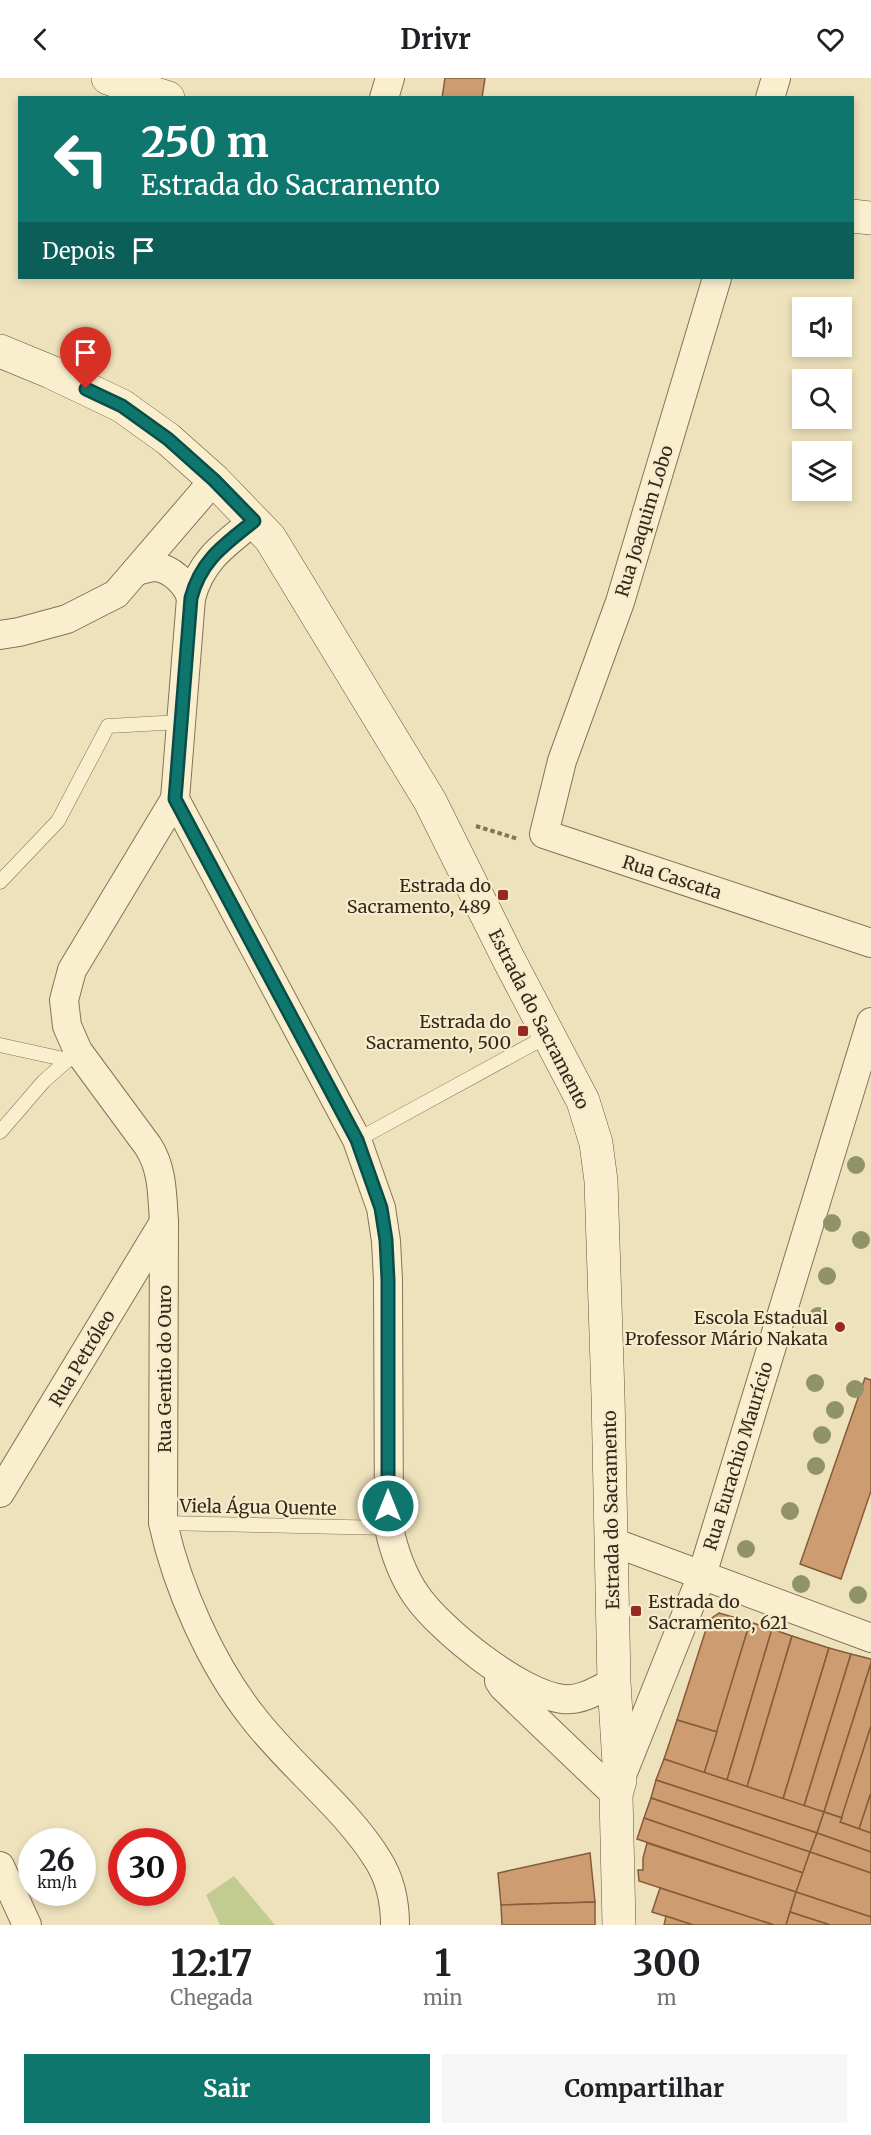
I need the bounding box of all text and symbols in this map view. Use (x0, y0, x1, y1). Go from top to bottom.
text: Drivr (400, 22, 471, 56)
icon: back (24, 23, 57, 56)
icon: heart (814, 23, 847, 56)
text: 250 m (141, 116, 269, 168)
icon: left (42, 120, 120, 198)
text: Estrada do Sacramento (141, 168, 440, 202)
icon: arrive (127, 234, 160, 267)
text: Depois (42, 237, 115, 265)
map controls (792, 297, 852, 501)
button: sound (792, 297, 852, 357)
pin (60, 327, 111, 389)
icon: arrive (69, 336, 102, 369)
button: search (792, 369, 852, 429)
button: layers (792, 441, 852, 501)
street label: Rua Joaquim Lobo (610, 442, 678, 600)
street label: Rua Cascata (619, 850, 725, 904)
place label: Estrada do Sacramento, 489 (347, 874, 491, 918)
marker: Estrada do Sacramento, 489 (496, 888, 510, 902)
street label: Estrada do Sacramento (484, 925, 594, 1113)
place label: Estrada do Sacramento, 500 (366, 1010, 511, 1054)
marker: Estrada do Sacramento, 500 (516, 1024, 530, 1038)
street label: Rua Gentio do Ouro (153, 1285, 176, 1453)
street label: Rua Petróleo (44, 1305, 120, 1411)
place label: Escola Estadual Professor Mário Nakata (625, 1306, 828, 1350)
marker: Escola Estadual Professor Mário Nakata (833, 1320, 847, 1334)
street label: Rua Eurachio Maurício (698, 1359, 778, 1553)
street label: Estrada do Sacramento (598, 1410, 624, 1610)
position arrow (356, 1474, 420, 1538)
street label: Viela Água Quente (178, 1494, 337, 1520)
place label: Estrada do Sacramento, 621 (648, 1590, 788, 1634)
marker: Estrada do Sacramento, 621 (629, 1604, 643, 1618)
speed limit sign: 30 (108, 1828, 186, 1906)
text: 26 (39, 1841, 75, 1879)
text: km/h (37, 1873, 77, 1892)
text: 12:17 (171, 1941, 252, 1986)
text: 1 (434, 1941, 451, 1986)
text: 300 (633, 1941, 701, 1986)
text: Chegada (170, 1985, 253, 2010)
text: min (423, 1985, 463, 2010)
text: m (657, 1985, 677, 2010)
button: Sair (24, 2054, 430, 2123)
button: Compartilhar (442, 2054, 847, 2123)

